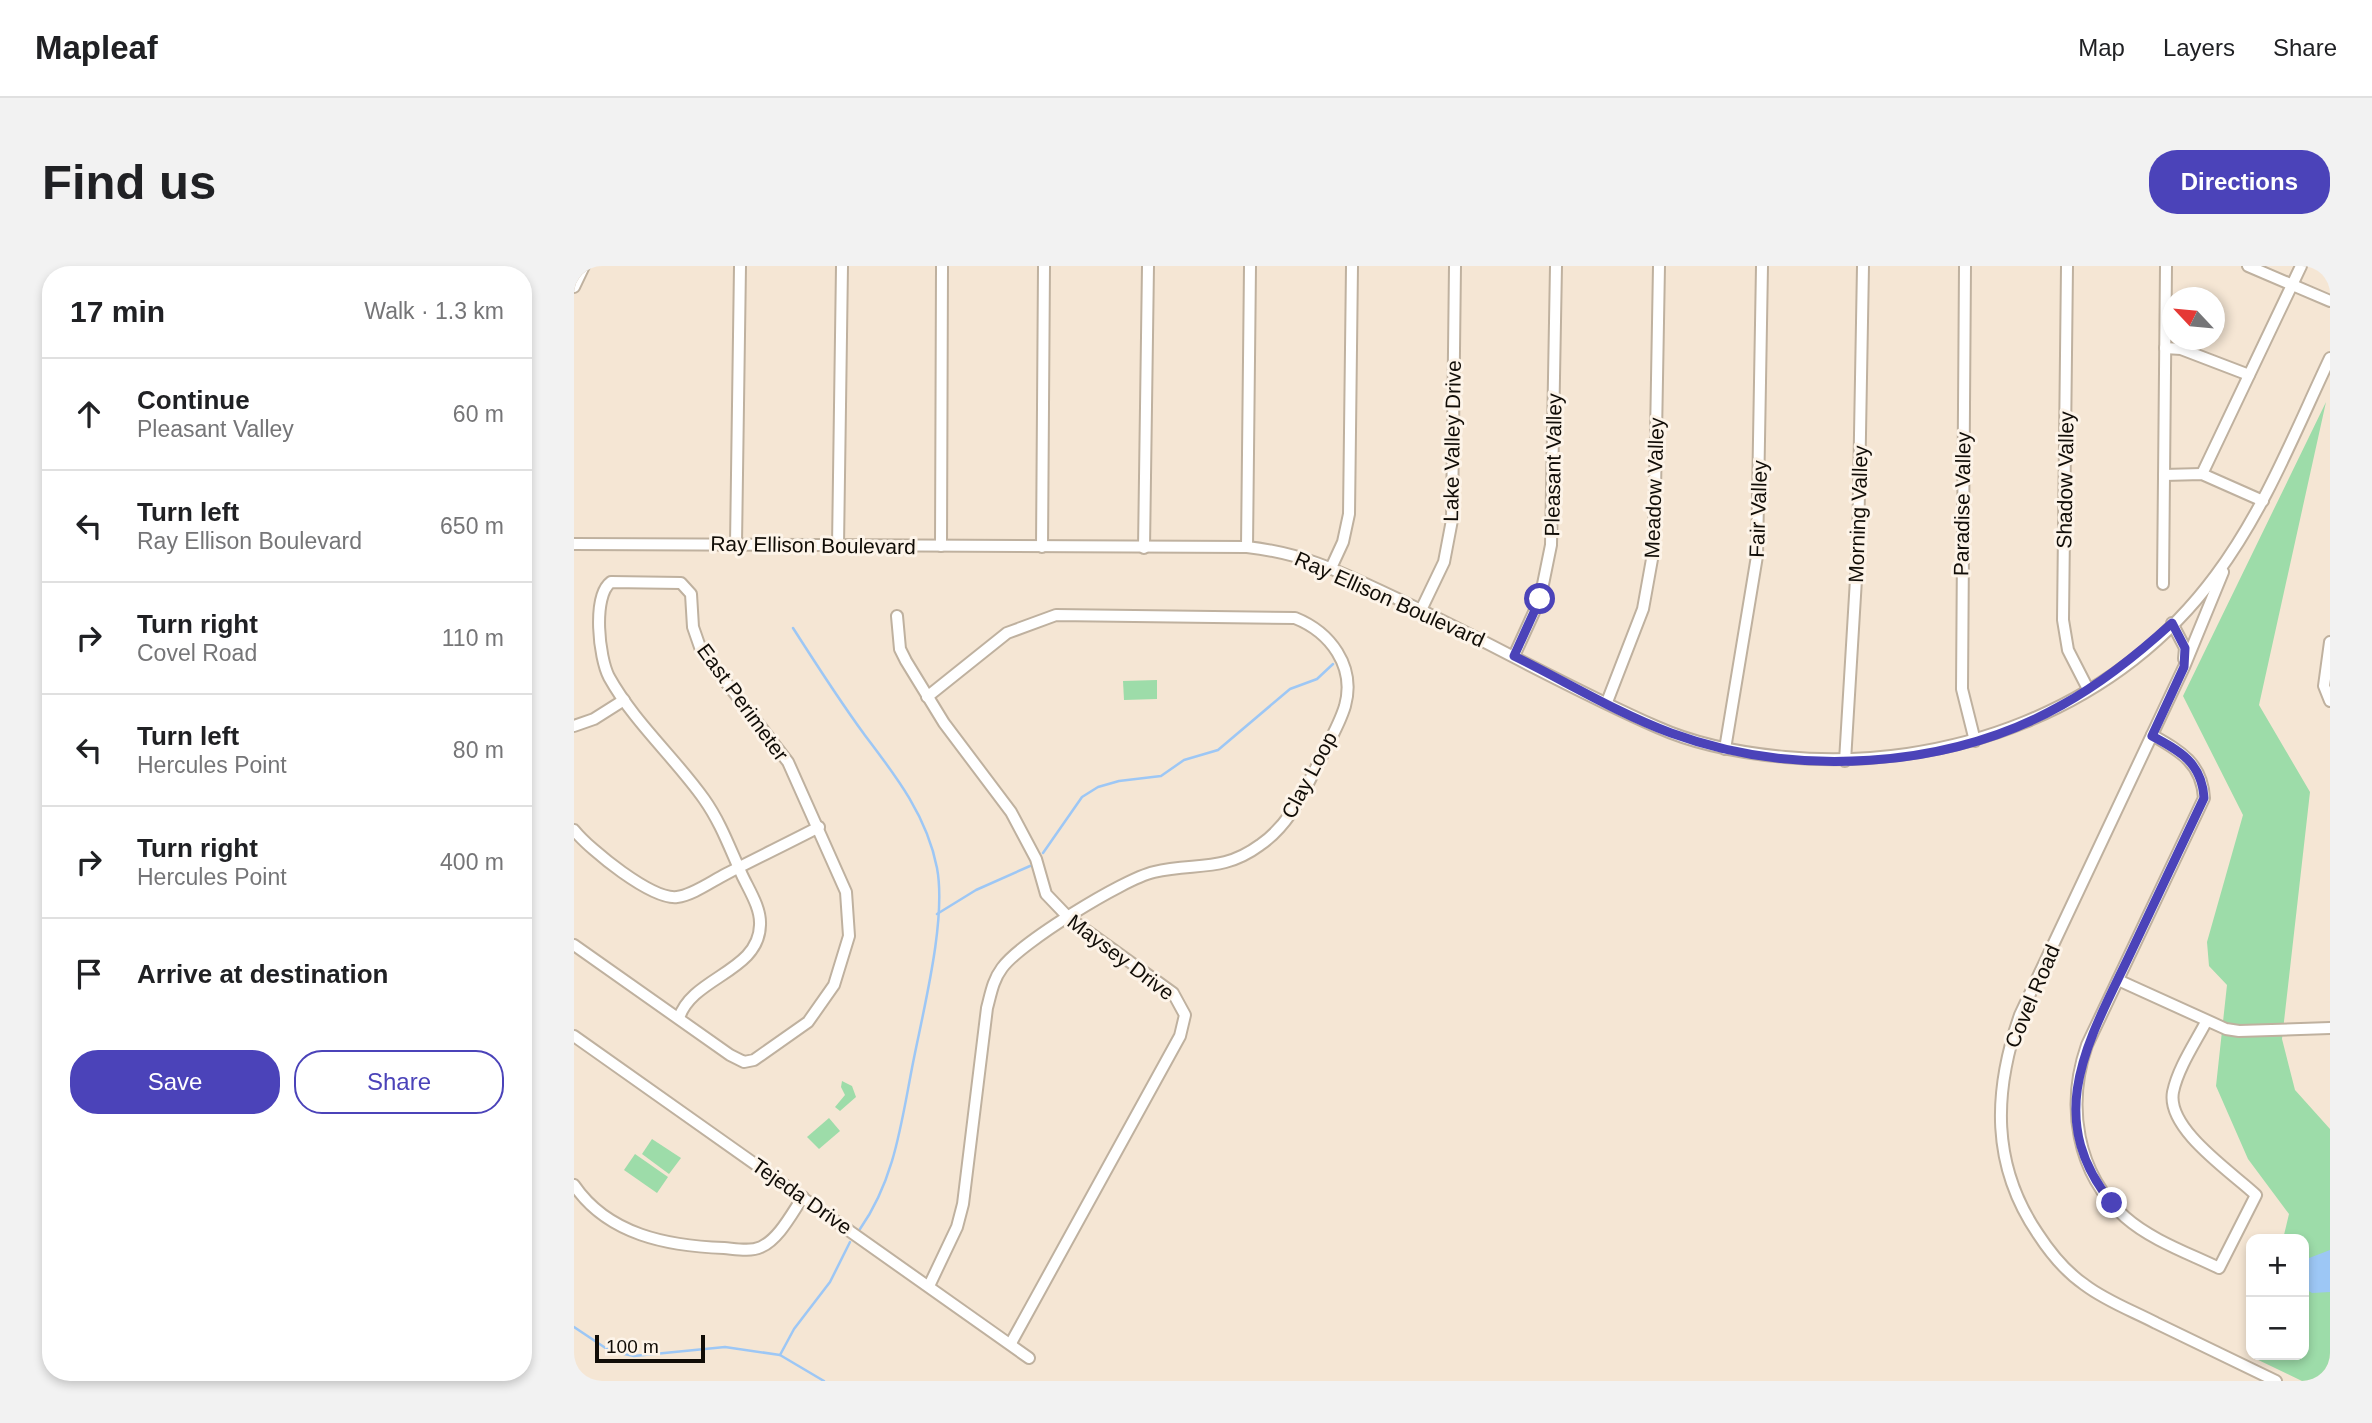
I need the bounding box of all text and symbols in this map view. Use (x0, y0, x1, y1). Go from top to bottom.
text: Mapleaf (35, 29, 158, 66)
text: Map (2078, 34, 2125, 61)
text: Layers (2163, 34, 2235, 61)
text: Share (2273, 34, 2337, 61)
button: Directions (2149, 150, 2330, 214)
text: Find us (42, 155, 216, 209)
north arrow (2162, 287, 2225, 350)
text: 17 min (70, 295, 165, 328)
text: Walk · 1.3 km (364, 298, 504, 324)
street label: Lake Valley Drive (1439, 360, 1465, 522)
text: Continue (137, 385, 250, 415)
street label: Pleasant Valley (1540, 393, 1566, 537)
icon: ahead (70, 395, 108, 433)
text: 60 m (453, 401, 504, 427)
street label: Shadow Valley (2052, 411, 2078, 549)
text: Pleasant Valley (137, 416, 294, 442)
street label: Meadow Valley (1640, 417, 1668, 559)
street label: Paradise Valley (1949, 431, 1975, 576)
street label: Morning Valley (1844, 444, 1872, 583)
street label: Fair Valley (1745, 459, 1771, 558)
text: Turn left (137, 497, 239, 527)
icon: left (70, 507, 108, 545)
text: 650 m (440, 513, 504, 539)
text: Ray Ellison Boulevard (137, 528, 362, 554)
street label: Ray Ellison Boulevard (710, 532, 916, 558)
street label: Ray Ellison Boulevard (1291, 547, 1489, 651)
route start (1524, 583, 1555, 614)
text: Turn right (137, 609, 258, 639)
icon: right (70, 619, 108, 657)
text: 110 m (442, 625, 504, 651)
street label: East Perimeter (693, 639, 793, 765)
text: Covel Road (137, 640, 257, 666)
text: Turn left (137, 721, 239, 751)
street label: Clay Loop (1277, 728, 1341, 822)
icon: left (70, 731, 108, 769)
text: 80 m (453, 737, 504, 763)
text: Hercules Point (137, 752, 287, 778)
text: Turn right (137, 833, 258, 863)
icon: right (70, 843, 108, 881)
text: 400 m (440, 849, 504, 875)
text: Hercules Point (137, 864, 287, 890)
street label: Maysey Drive (1063, 910, 1179, 1004)
street label: Covel Road (2000, 941, 2064, 1051)
icon: arrive (70, 955, 108, 993)
text: Arrive at destination (137, 959, 388, 989)
button: Save (70, 1050, 280, 1114)
button: Share (294, 1050, 504, 1114)
street label: Tejeda Drive (748, 1153, 856, 1239)
route end (2096, 1187, 2127, 1218)
map controls (2246, 1234, 2309, 1360)
button: + (2246, 1234, 2309, 1297)
button: − (2246, 1297, 2309, 1360)
scale bar (595, 1332, 705, 1364)
text: 100 m (606, 1336, 659, 1357)

